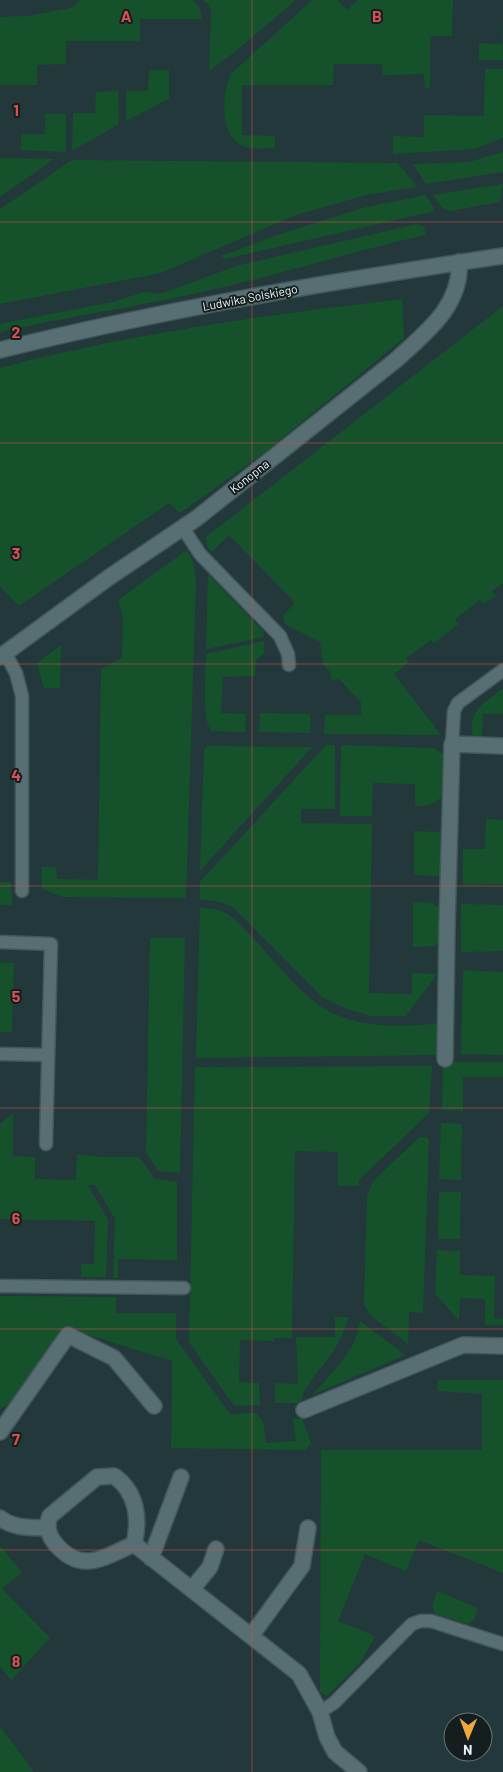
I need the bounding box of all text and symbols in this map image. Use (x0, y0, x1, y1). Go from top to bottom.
text: A (121, 6, 132, 25)
text: B (372, 6, 382, 25)
text: 1 (13, 100, 19, 119)
street label: Ludwika Solskiego (201, 281, 299, 313)
text: 2 (12, 322, 21, 341)
street label: Konopna (227, 456, 271, 496)
text: 3 (12, 543, 20, 562)
text: 4 (11, 765, 21, 784)
text: 5 (12, 986, 21, 1005)
text: 6 (12, 1208, 21, 1227)
text: 7 (12, 1429, 20, 1448)
text: 8 (12, 1651, 21, 1670)
north arrow (443, 1712, 493, 1762)
text: N (463, 1742, 473, 1759)

